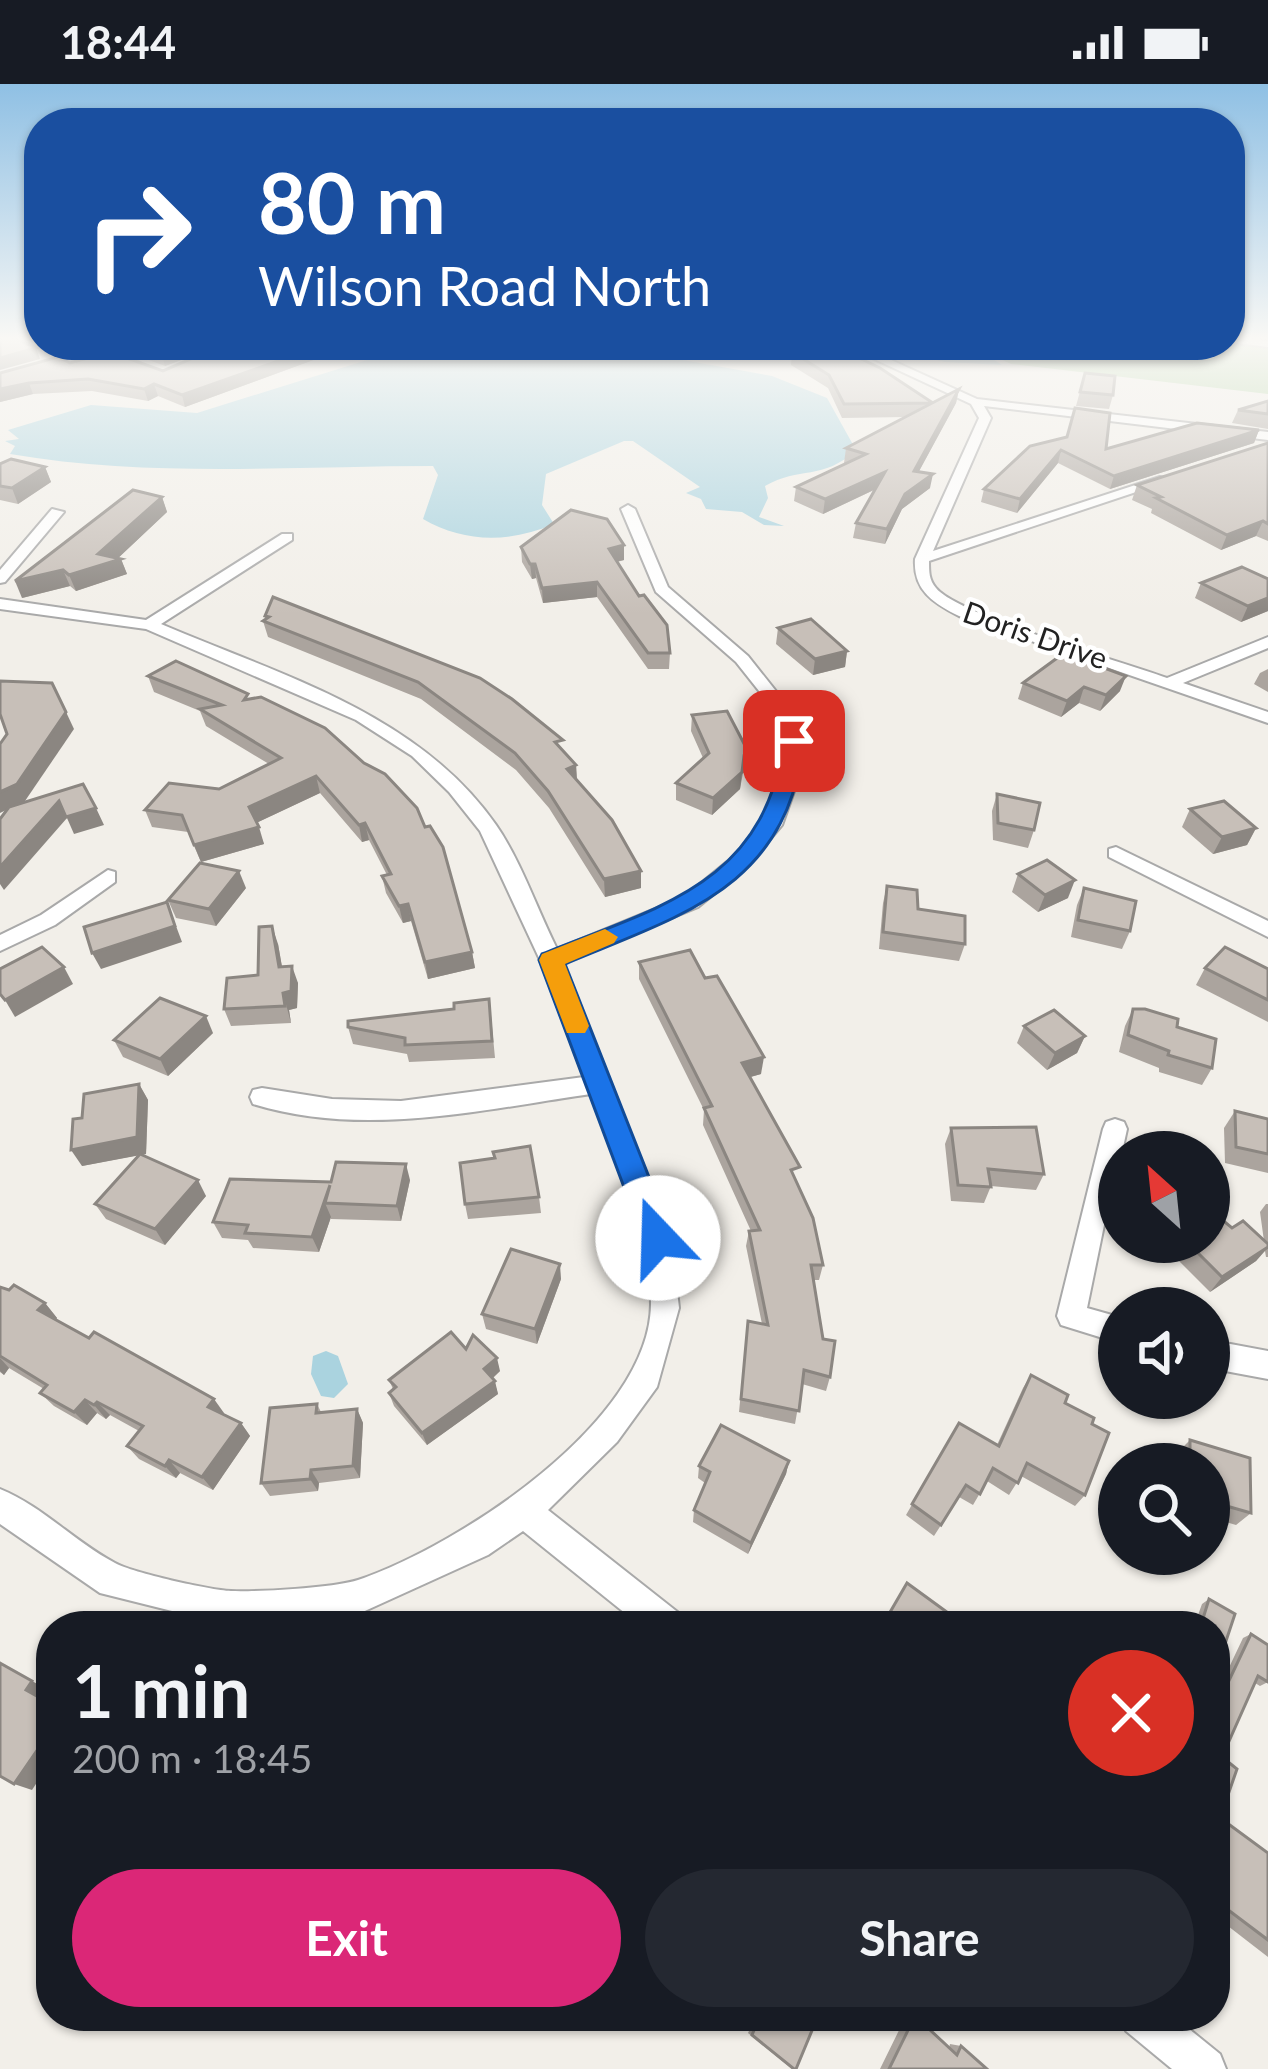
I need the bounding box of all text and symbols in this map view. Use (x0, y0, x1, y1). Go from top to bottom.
text: 18:44 (60, 15, 176, 69)
text: 80 m (258, 151, 446, 252)
icon: right (60, 156, 216, 312)
text: Wilson Road North (258, 253, 711, 318)
street label: Doris Drive (959, 593, 1112, 676)
pin (743, 690, 845, 792)
icon: arrive (761, 708, 827, 774)
north arrow (1098, 1131, 1230, 1263)
map controls (1098, 1131, 1230, 1575)
position arrow (595, 1175, 721, 1301)
button: sound (1098, 1287, 1230, 1419)
button: search (1098, 1443, 1230, 1575)
text: 1 min (72, 1647, 250, 1733)
button: close (1068, 1650, 1194, 1776)
text: 200 m · 18:45 (72, 1735, 312, 1781)
button: Exit (72, 1869, 621, 2007)
button: Share (645, 1869, 1194, 2007)

